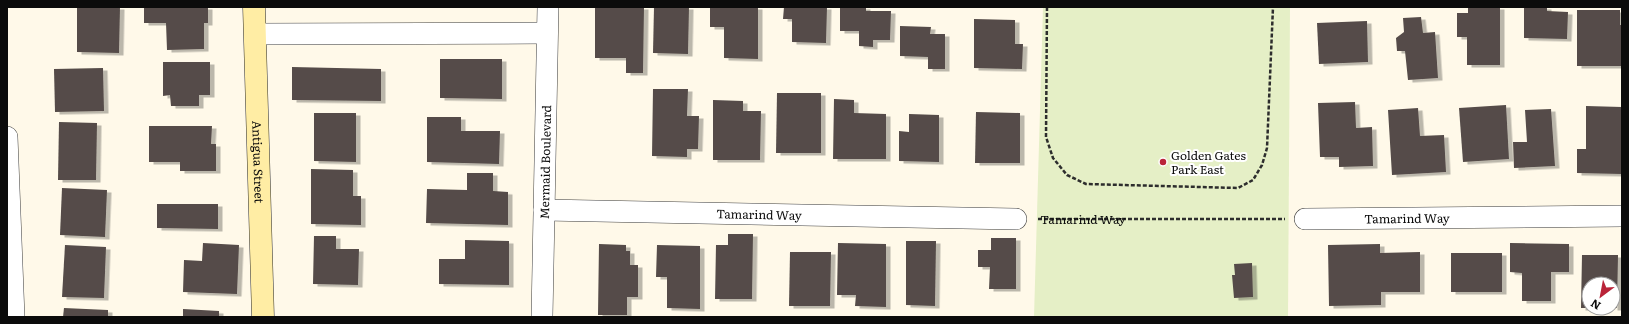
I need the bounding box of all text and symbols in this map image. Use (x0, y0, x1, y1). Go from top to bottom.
street label: Mermaid Boulevard (535, 104, 555, 219)
street label: Antigua Street (248, 120, 269, 204)
place label: Golden Gates Park East (1171, 146, 1246, 178)
marker: Golden Gates Park East (1158, 157, 1168, 167)
street label: Tamarind Way (716, 204, 802, 224)
street label: Tamarind Way (1364, 209, 1450, 227)
street label: Tamarind Way (1040, 210, 1126, 228)
north arrow (1581, 276, 1621, 316)
text: N (1587, 296, 1603, 315)

